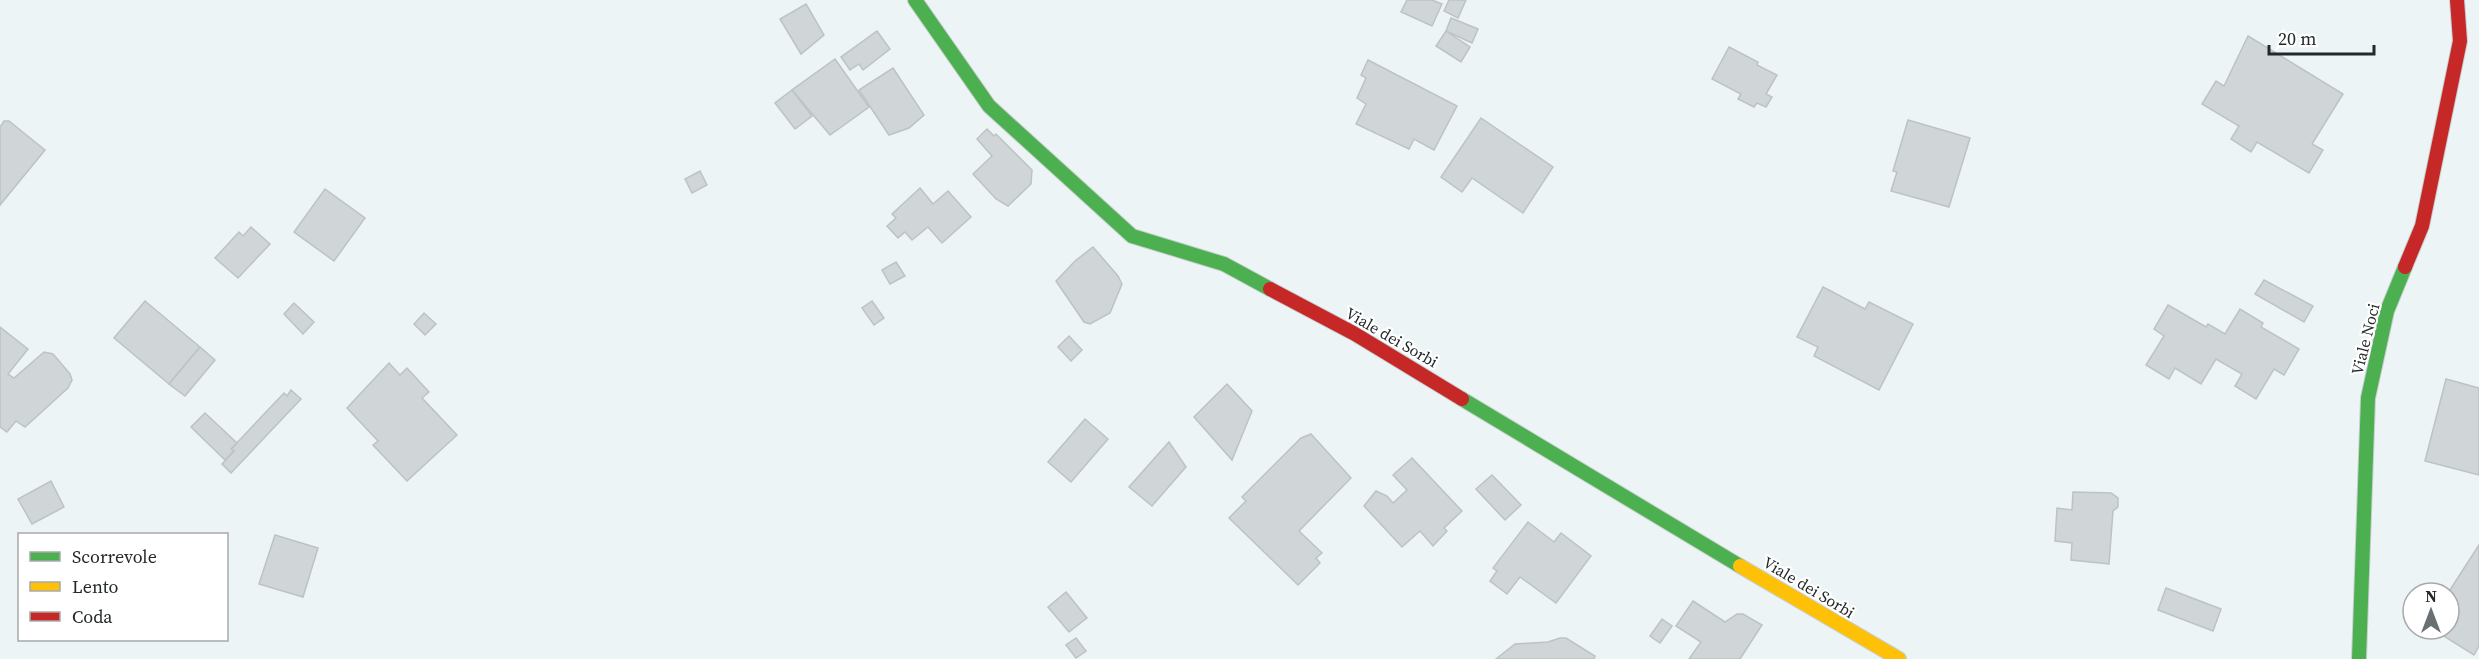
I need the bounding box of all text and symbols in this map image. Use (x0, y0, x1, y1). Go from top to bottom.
scale bar (2269, 18, 2374, 56)
text: 20 m (2278, 26, 2316, 51)
street label: Viale Noci (2346, 301, 2385, 377)
street label: Viale dei Sorbi (1342, 302, 1442, 372)
legend (18, 533, 228, 641)
text: Scorrevole (72, 544, 157, 569)
street label: Viale dei Sorbi (1759, 551, 1859, 623)
text: Lento (72, 574, 119, 599)
north arrow (2401, 581, 2461, 641)
text: N (2425, 585, 2437, 607)
text: Coda (72, 604, 113, 629)

